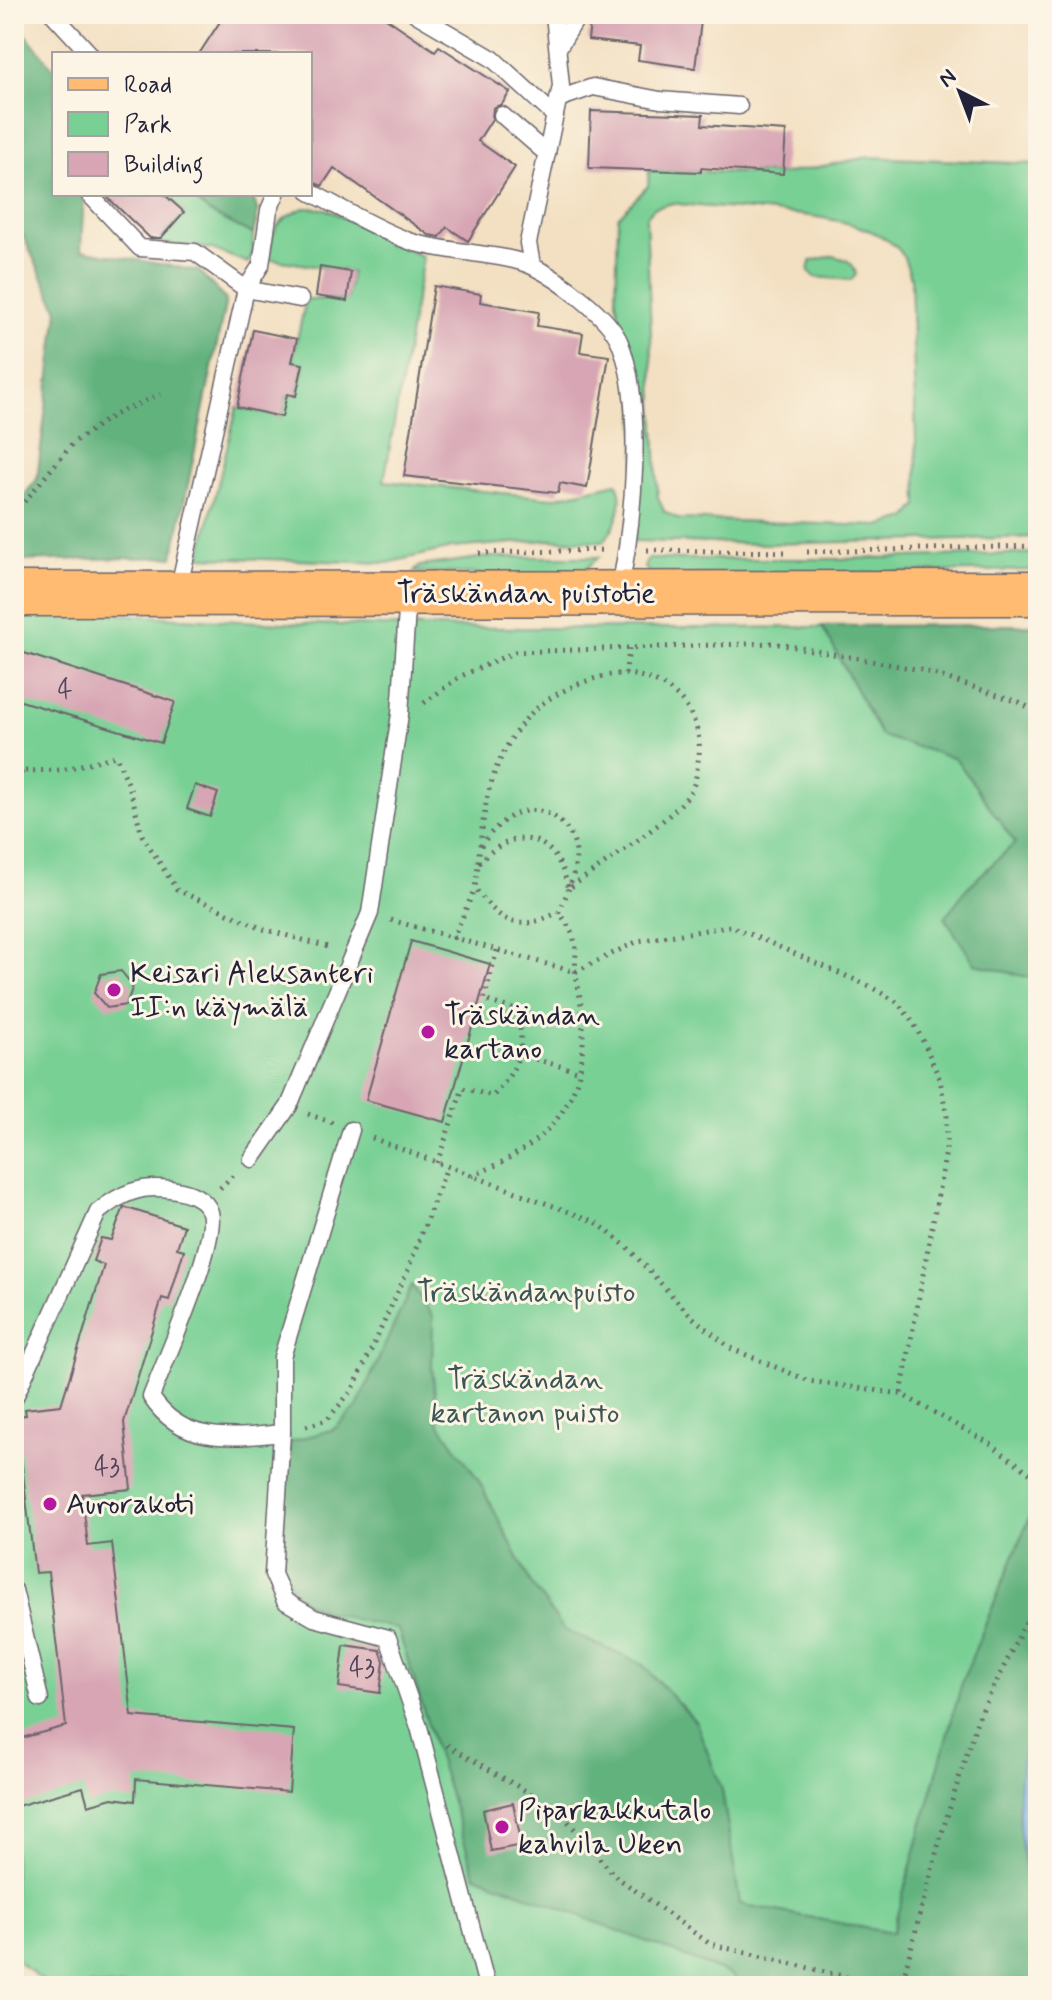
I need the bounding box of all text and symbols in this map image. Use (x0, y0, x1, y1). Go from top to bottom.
legend (52, 52, 312, 196)
north arrow (920, 52, 1000, 132)
text: N (933, 63, 963, 94)
text: Road (124, 70, 172, 101)
text: Park (124, 110, 172, 141)
text: Building (124, 150, 204, 184)
street label: Träskändan puistotie (396, 574, 656, 613)
house number: 4 (57, 674, 73, 708)
place label: Keisari Aleksanteri II:n käymälä (130, 954, 374, 1027)
marker: Keisari Aleksanteri II:n käymälä (105, 981, 123, 999)
place label: Träskändan kartano (444, 996, 600, 1069)
marker: Träskändan kartano (419, 1023, 437, 1041)
park label: Träskändanpuisto (417, 1273, 635, 1312)
park label: Träskändan kartanon puisto (431, 1360, 619, 1433)
house number: 43 (94, 1451, 120, 1485)
place label: Aurorakoti (66, 1485, 194, 1524)
marker: Aurorakoti (41, 1495, 59, 1513)
house number: 43 (349, 1652, 375, 1686)
place label: Piparkakkutalo kahvila Uken (518, 1791, 711, 1864)
marker: Piparkakkutalo kahvila Uken (493, 1818, 511, 1836)

